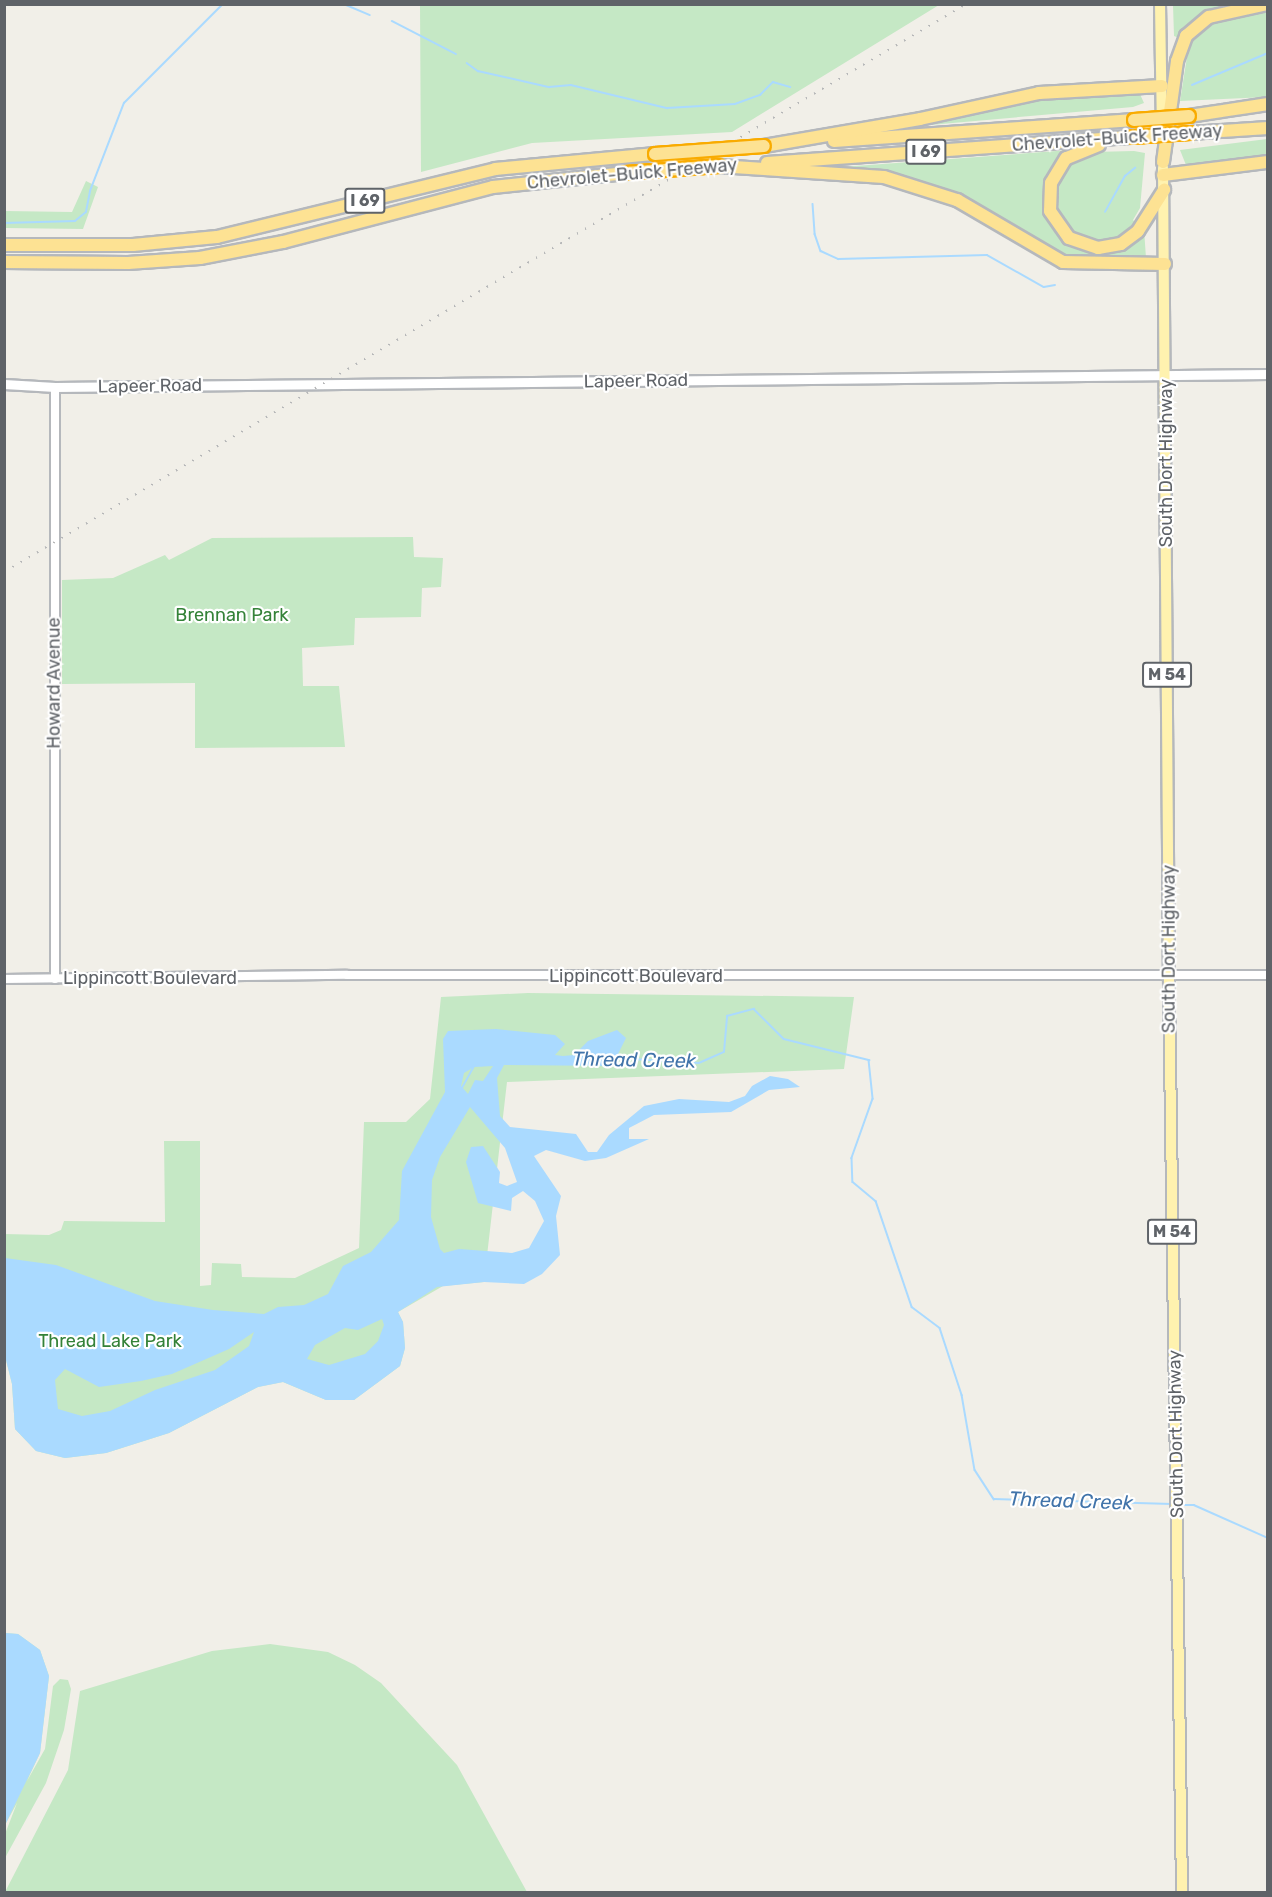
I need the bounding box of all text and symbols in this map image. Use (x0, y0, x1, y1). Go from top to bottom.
street label: Chevrolet-Buick Freeway (1011, 120, 1223, 156)
road number: I 69 (905, 139, 947, 165)
street label: Chevrolet-Buick Freeway (526, 154, 738, 194)
road number: I 69 (344, 188, 386, 214)
street label: Lapeer Road (583, 369, 689, 393)
street label: Lapeer Road (97, 374, 203, 398)
street label: South Dort Highway (1155, 379, 1177, 547)
park label: Brennan Park (175, 604, 289, 626)
street label: Howard Avenue (43, 617, 65, 749)
road number: M 54 (1142, 662, 1192, 688)
street label: South Dort Highway (1158, 865, 1180, 1033)
street label: Lippincott Boulevard (549, 965, 723, 987)
street label: Lippincott Boulevard (63, 967, 237, 989)
water label: Thread Creek (572, 1047, 696, 1073)
road number: M 54 (1146, 1219, 1198, 1245)
park label: Thread Lake Park (38, 1330, 182, 1352)
street label: South Dort Highway (1164, 1350, 1188, 1518)
water label: Thread Creek (1009, 1487, 1133, 1515)

